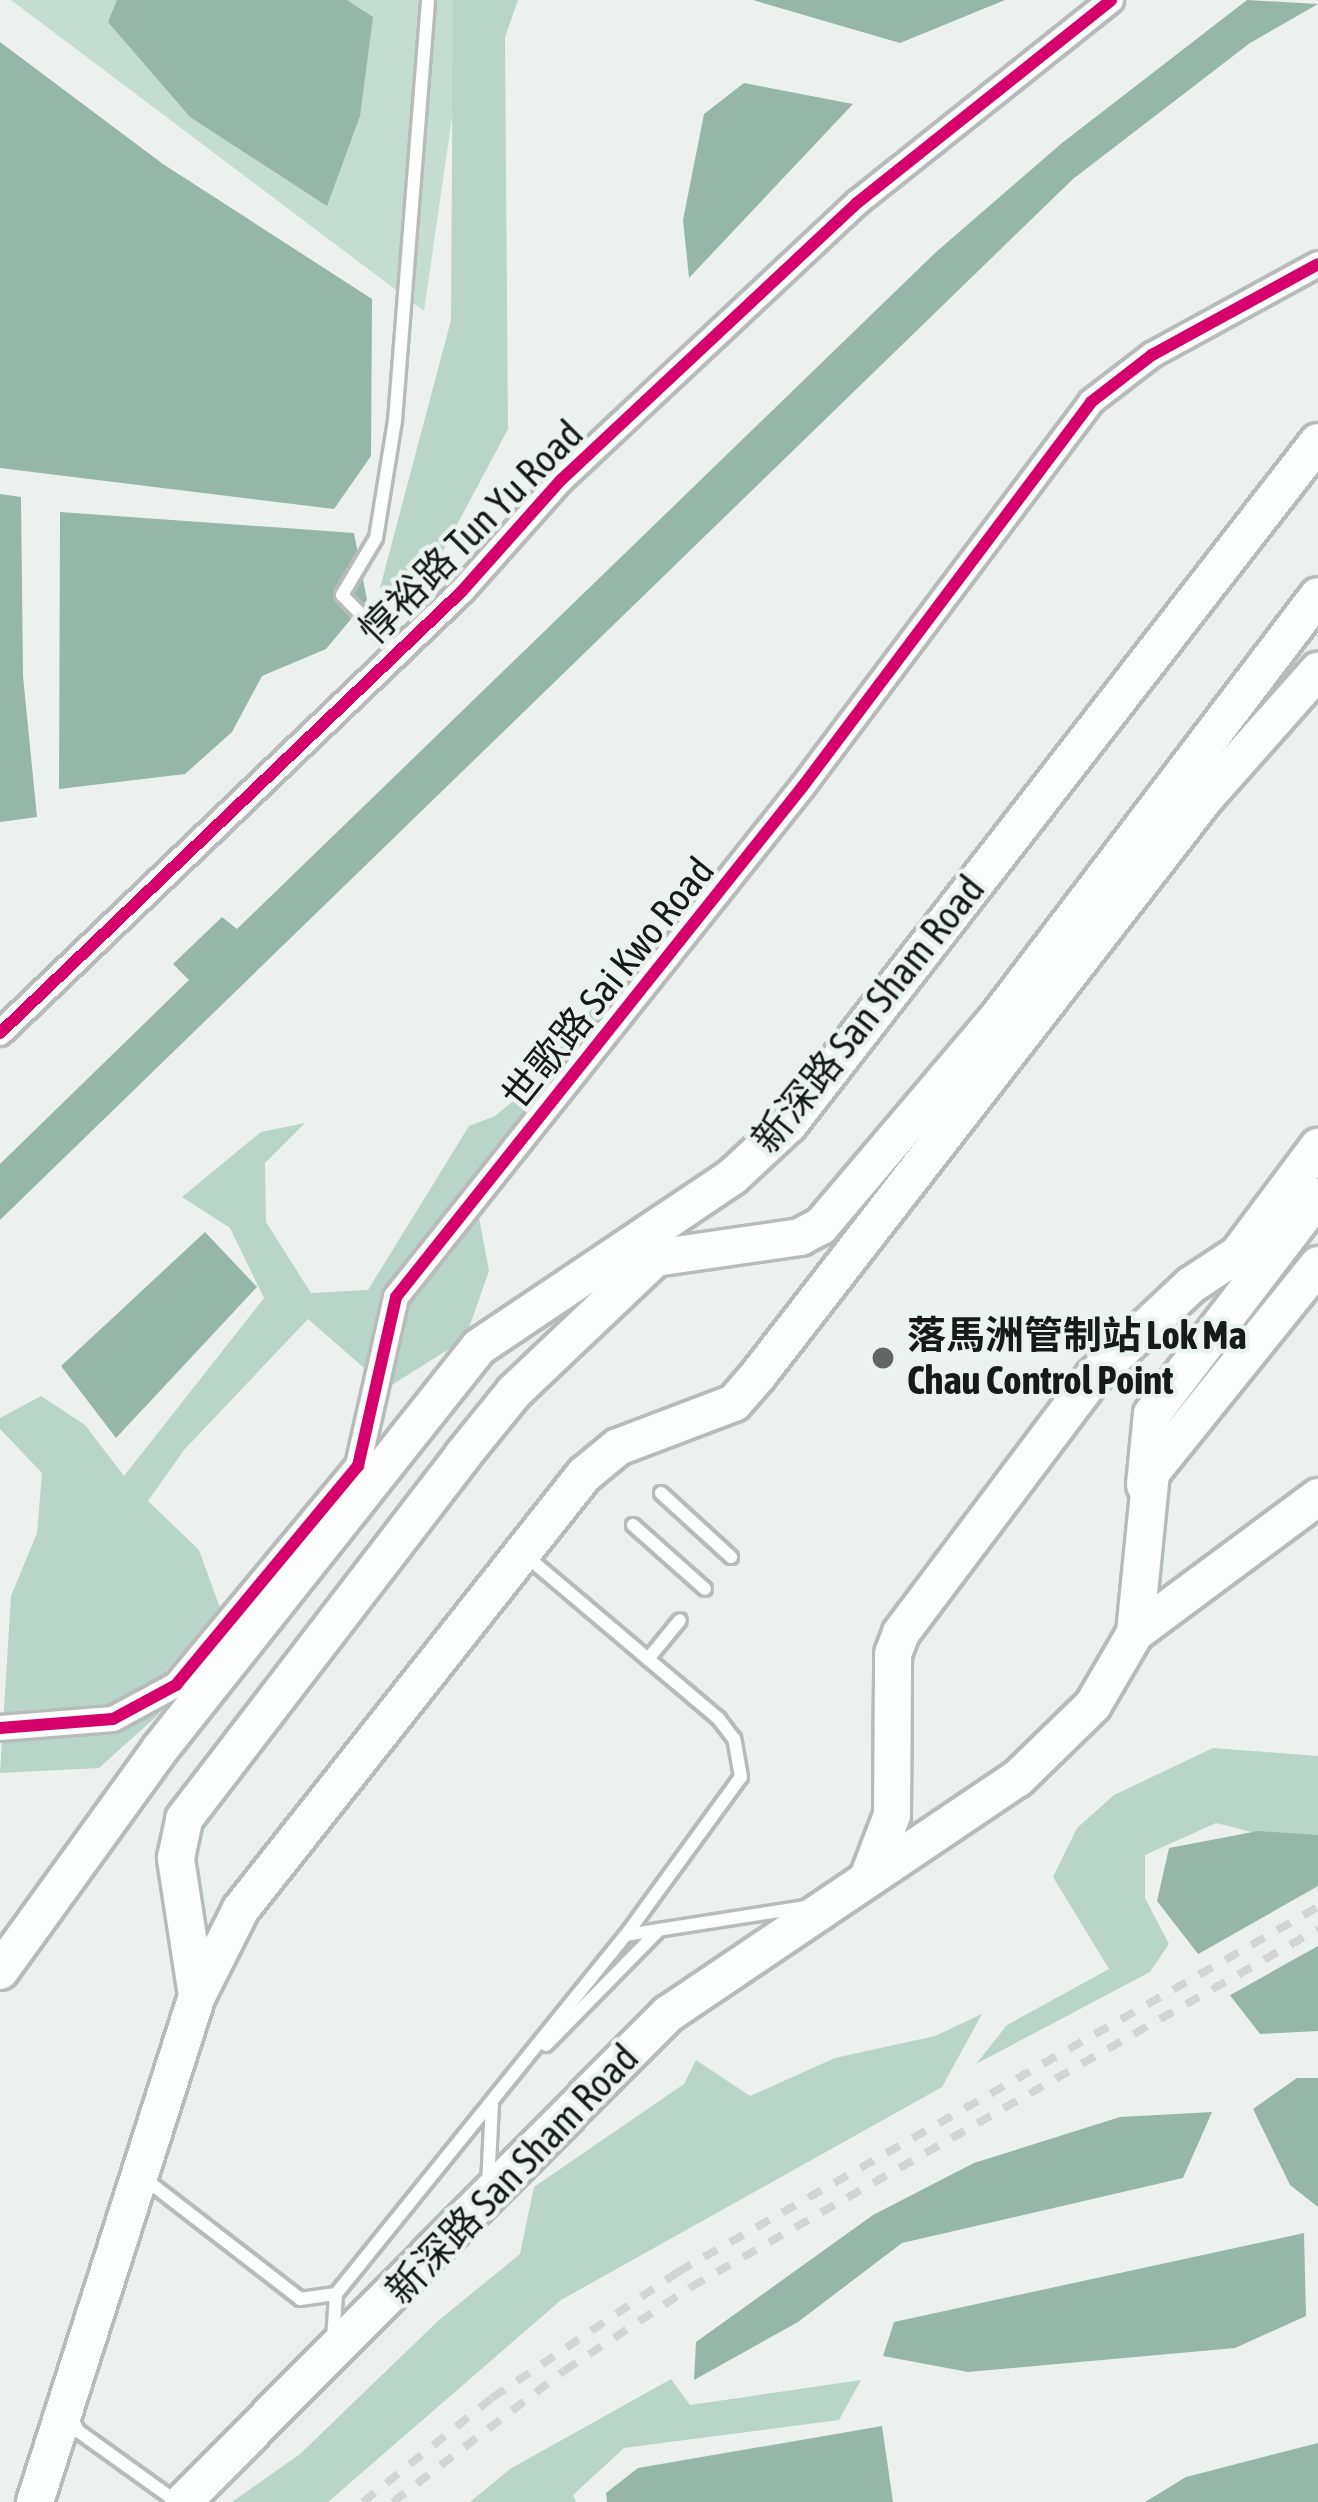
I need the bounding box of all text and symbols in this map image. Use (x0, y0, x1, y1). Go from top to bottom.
street label: 惇裕路 Tun Yu Road (350, 411, 592, 653)
street label: 世歌路 Sai Kwo Road (492, 848, 724, 1118)
street label: 新深路 San Sham Road (742, 866, 994, 1162)
place label: 落馬洲管制站 Lok Ma Chau Control Point (907, 1313, 1247, 1404)
marker: 落馬洲管制站 Lok Ma Chau Control Point (870, 1345, 896, 1371)
street label: 新深路 San Sham Road (376, 2035, 648, 2313)

